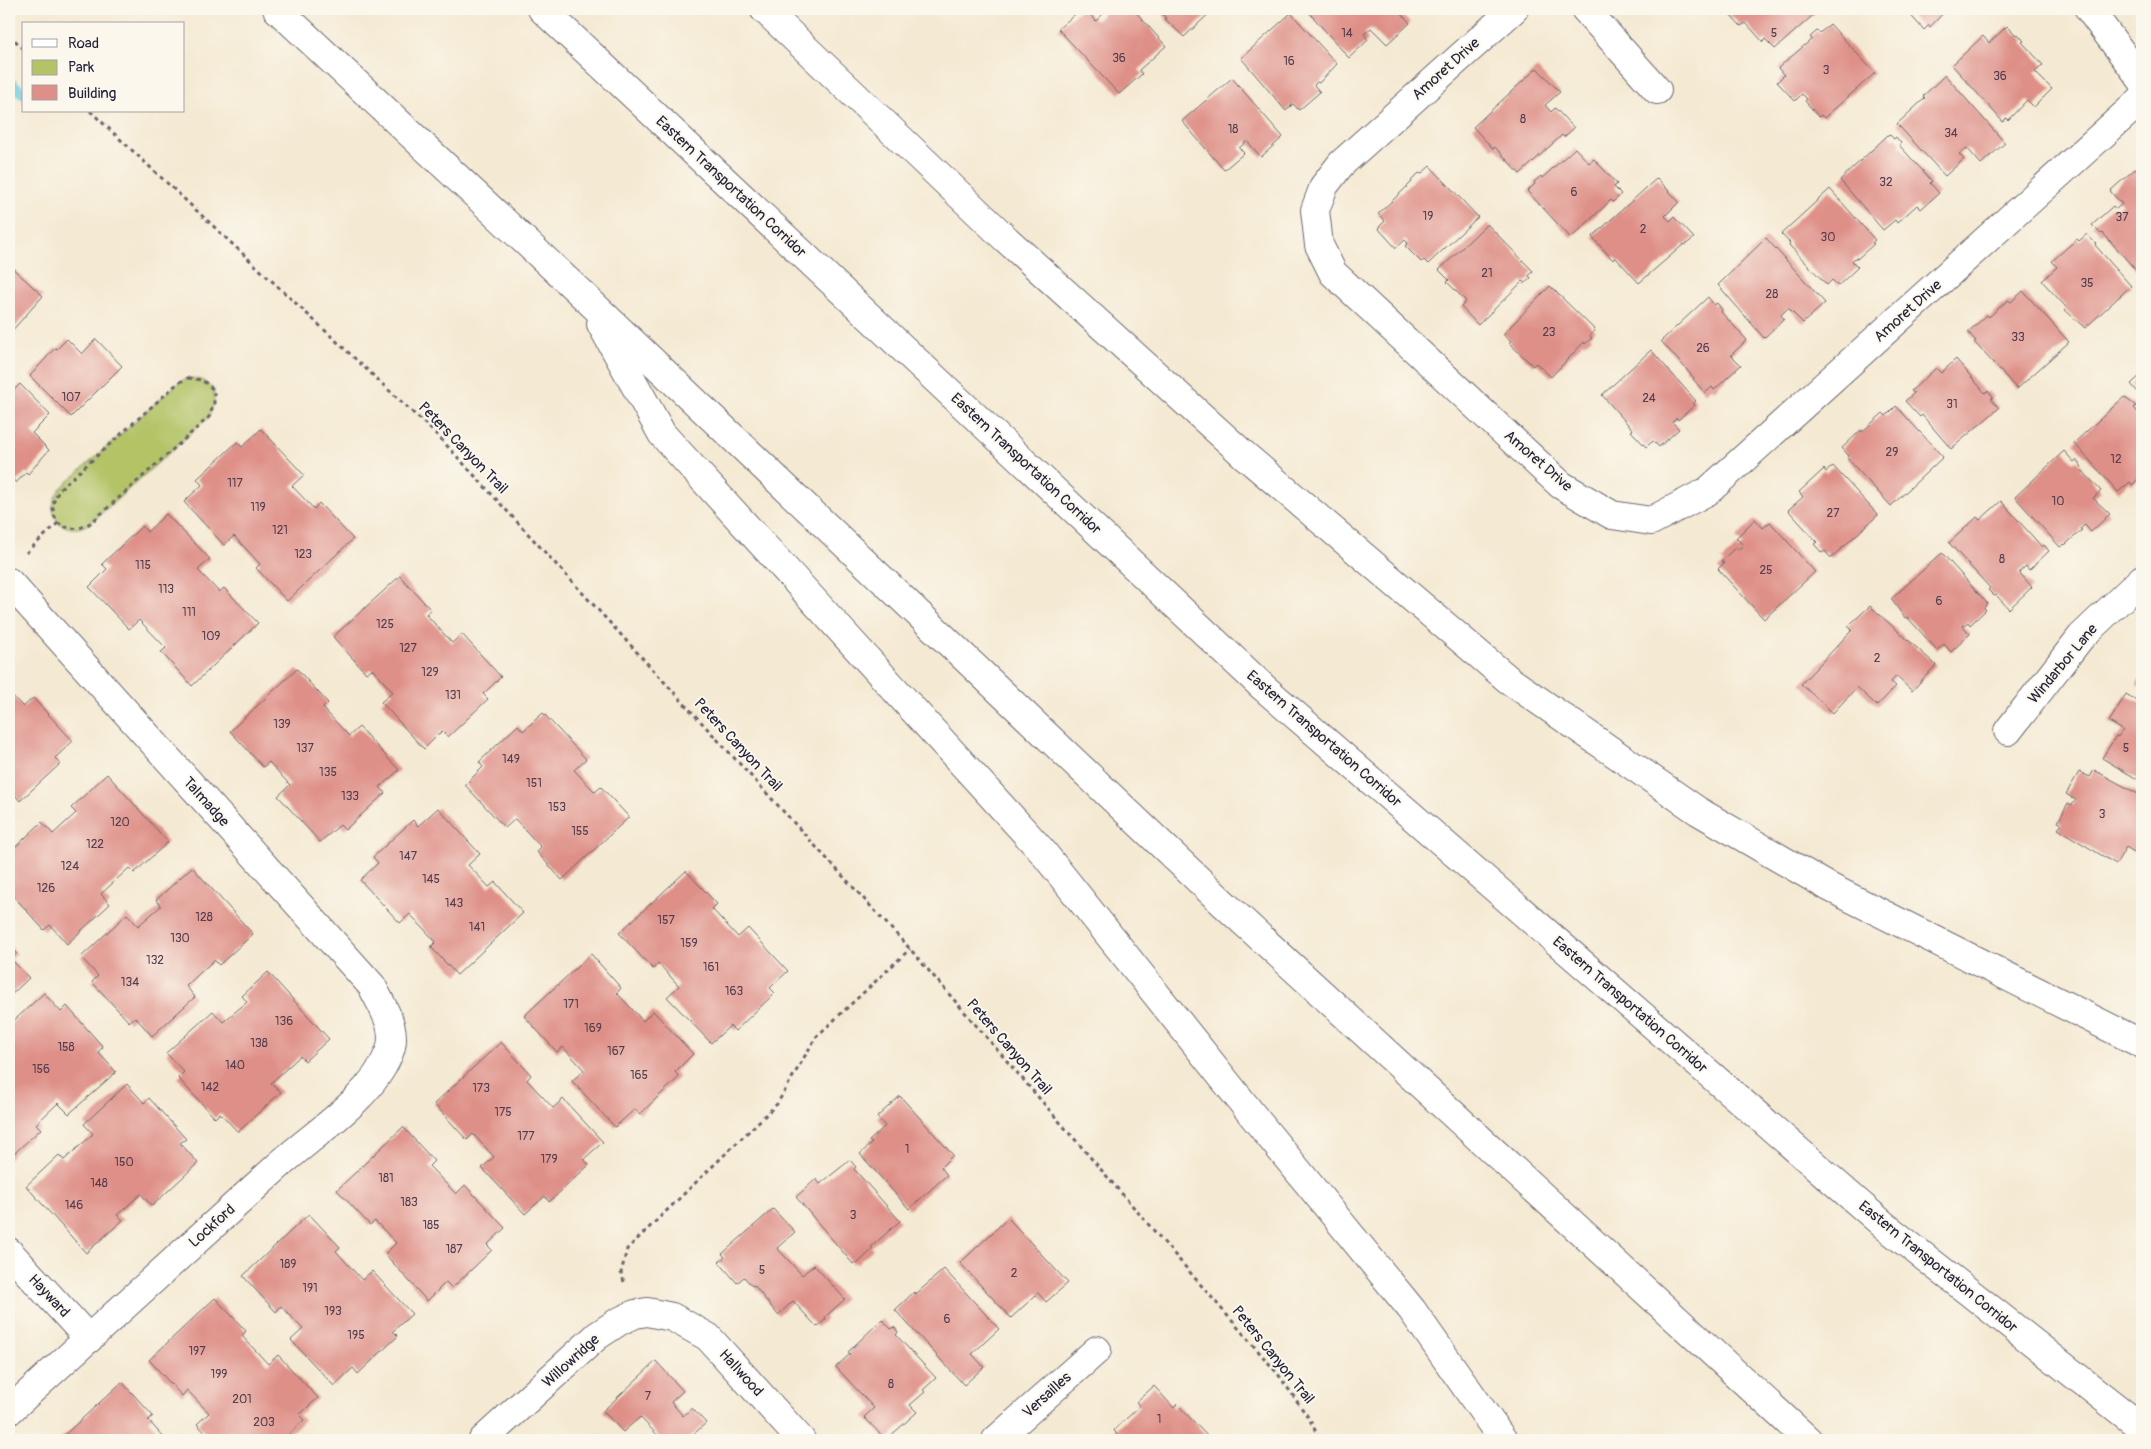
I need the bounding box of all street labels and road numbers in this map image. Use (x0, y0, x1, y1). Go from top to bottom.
street label: Amoret Drive (1408, 33, 1484, 104)
street label: Eastern Transportation Corridor (652, 112, 811, 262)
street label: Amoret Drive (1870, 275, 1946, 346)
street label: Eastern Transportation Corridor (947, 389, 1106, 539)
street label: Peters Canyon Trail (414, 398, 512, 498)
street label: Amoret Drive (1500, 426, 1577, 496)
street label: Windarbor Lane (2024, 620, 2102, 708)
street label: Eastern Transportation Corridor (1243, 666, 1406, 812)
street label: Peters Canyon Trail (690, 694, 786, 796)
street label: Talmadge (179, 773, 234, 831)
street label: Eastern Transportation Corridor (1549, 932, 1712, 1078)
street label: Peters Canyon Trail (962, 995, 1056, 1099)
street label: Eastern Transportation Corridor (1855, 1197, 2022, 1337)
street label: Lockford (185, 1200, 239, 1252)
street label: Hayward (24, 1270, 74, 1322)
street label: Peters Canyon Trail (1228, 1302, 1318, 1408)
street label: Willowridge (538, 1330, 604, 1392)
street label: Hallwood (715, 1345, 767, 1401)
street label: Versailles (1019, 1368, 1076, 1422)

